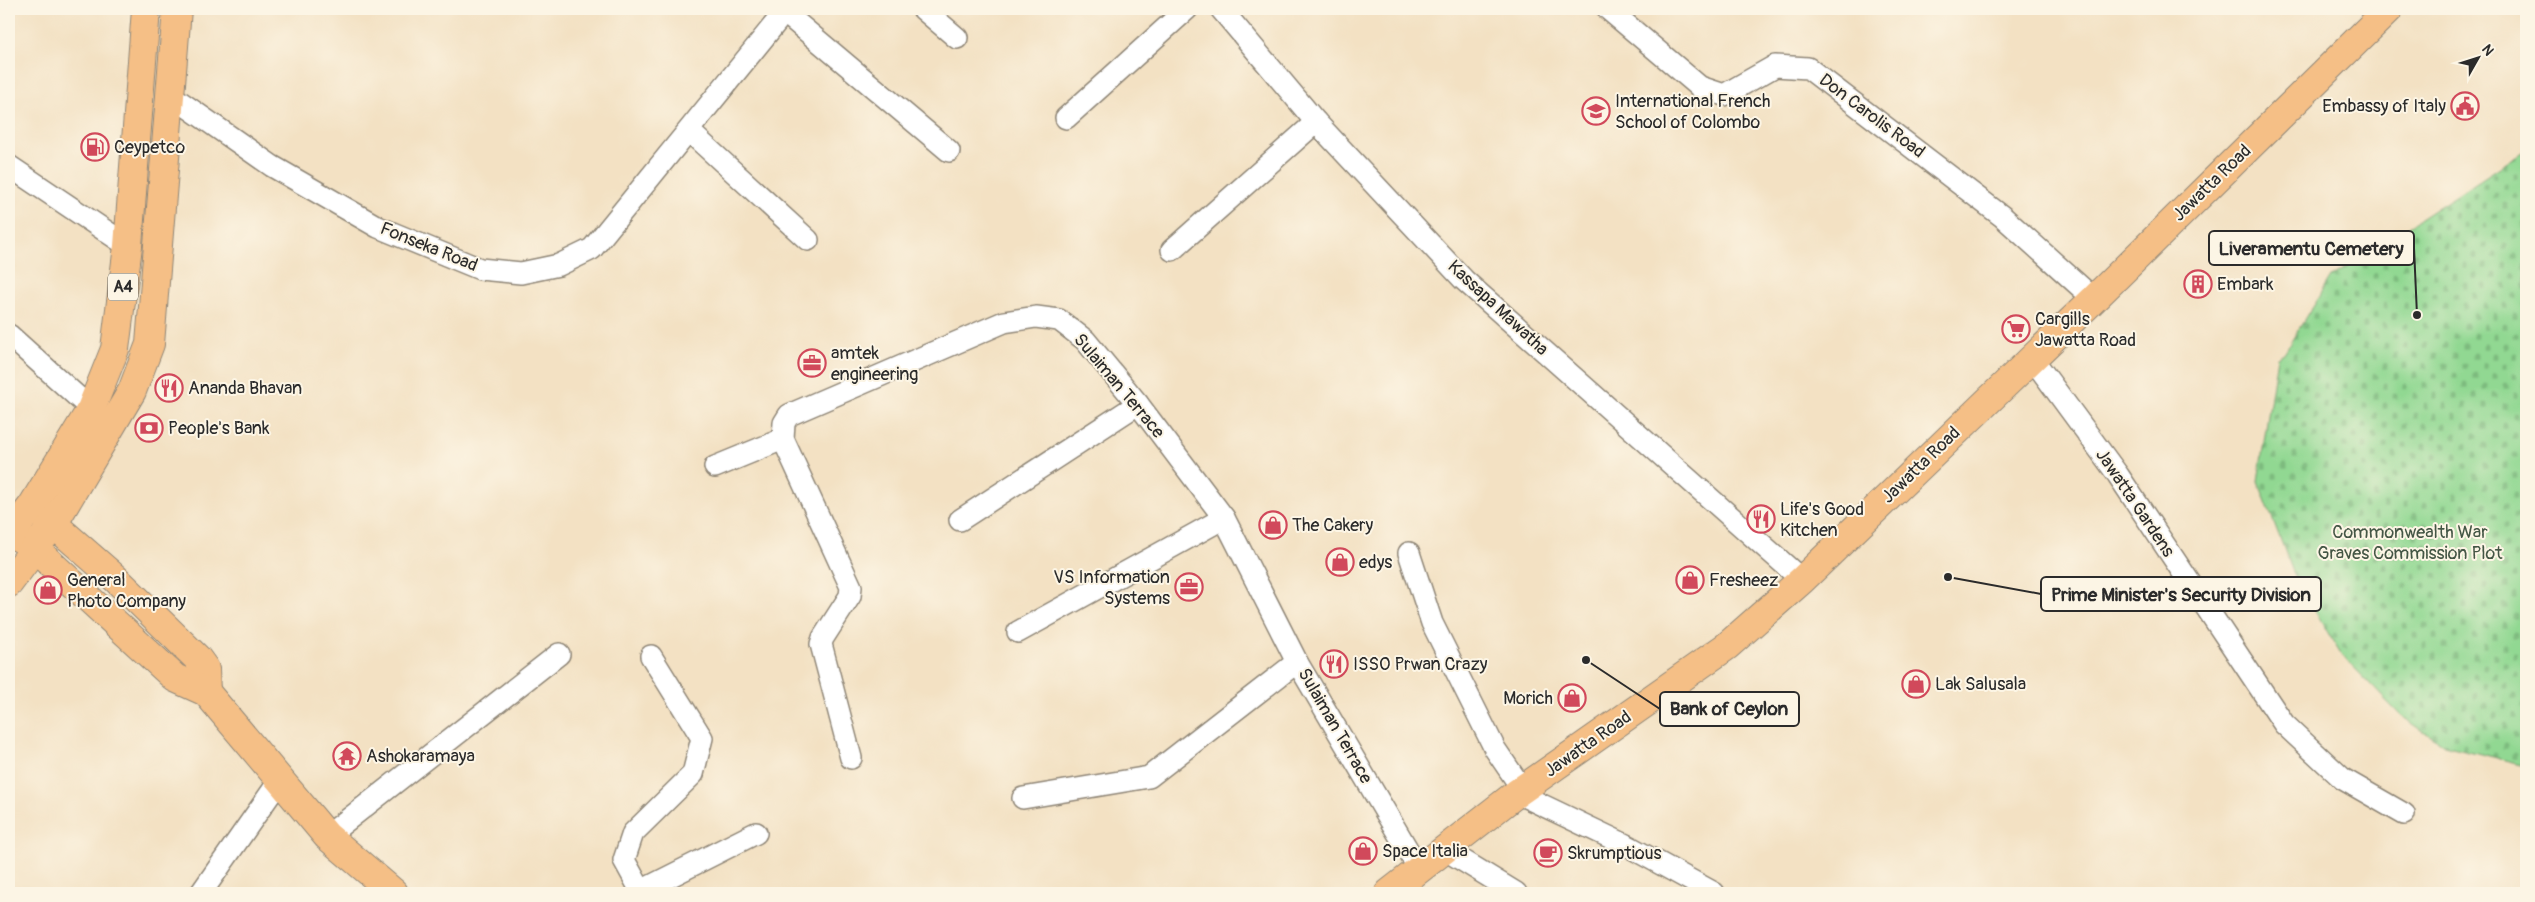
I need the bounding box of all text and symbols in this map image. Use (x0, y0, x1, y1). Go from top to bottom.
north arrow (2452, 32, 2502, 82)
text: N (2478, 41, 2497, 59)
street label: Don Carolis Road (1814, 69, 1930, 163)
place label: International French School of Colombo (1615, 90, 1771, 134)
public building icon: Embassy of Italy (2450, 91, 2480, 121)
place label: Embassy of Italy (2322, 95, 2446, 118)
school or university icon: International French School of Colombo (1581, 96, 1611, 126)
fuel station icon: Ceypetco (80, 132, 110, 162)
place label: Ceypetco (114, 136, 185, 159)
street label: Jawatta Road (2168, 140, 2256, 226)
street label: Fonseka Road (377, 217, 481, 277)
callout: Liveramentu Cemetery (2209, 231, 2414, 265)
text: Liveramentu Cemetery (2218, 237, 2404, 261)
street label: Kassapa Mawatha (1443, 255, 1553, 361)
building icon: Embark (2183, 269, 2213, 299)
place label: Embark (2217, 273, 2274, 296)
road number: A4 (108, 274, 138, 300)
place label: Cargills Jawatta Road (2035, 308, 2136, 352)
supermarket icon: Cargills Jawatta Road (2001, 314, 2031, 344)
street label: Sulaiman Terrace (1068, 329, 1170, 443)
place label: amtek engineering (831, 342, 918, 386)
office icon: amtek engineering (797, 348, 827, 378)
restaurant icon: Ananda Bhavan (154, 373, 184, 403)
place label: Ananda Bhavan (188, 377, 302, 400)
bank icon: People's Bank (134, 413, 164, 443)
place label: People's Bank (168, 417, 270, 440)
street label: Jawatta Road (1877, 422, 1965, 508)
street label: Jawatta Gardens (2090, 445, 2180, 561)
place label: Life's Good Kitchen (1780, 498, 1864, 542)
restaurant icon: Life's Good Kitchen (1746, 504, 1776, 534)
shop icon: The Cakery (1258, 510, 1288, 540)
place label: The Cakery (1292, 514, 1373, 537)
park label: Commonwealth War Graves Commission Plot (2317, 521, 2503, 565)
shop icon: edys (1325, 547, 1355, 577)
place label: edys (1359, 551, 1392, 574)
shop icon: Fresheez (1675, 565, 1705, 595)
place label: VS Information Systems (1053, 566, 1170, 610)
place label: General Photo Company (67, 569, 186, 613)
place label: Fresheez (1709, 569, 1778, 592)
office icon: VS Information Systems (1174, 572, 1204, 602)
shop icon: General Photo Company (33, 575, 63, 605)
callout: Prime Minister's Security Division (2041, 577, 2321, 611)
text: Prime Minister's Security Division (2051, 583, 2311, 607)
restaurant icon: ISSO Prwan Crazy (1319, 649, 1349, 679)
place label: ISSO Prwan Crazy (1353, 653, 1488, 676)
street label: Sulaiman Terrace (1293, 664, 1377, 788)
shop icon: Lak Salusala (1901, 669, 1931, 699)
place label: Lak Salusala (1935, 673, 2026, 696)
shop icon: Morich (1557, 683, 1587, 713)
place label: Morich (1503, 687, 1553, 710)
callout: Bank of Ceylon (1660, 692, 1799, 726)
text: Bank of Ceylon (1670, 697, 1788, 721)
street label: Jawatta Road (1540, 706, 1636, 782)
temple icon: Ashokaramaya (332, 741, 362, 771)
place label: Ashokaramaya (366, 745, 475, 768)
shop icon: Space Italia (1348, 836, 1378, 866)
cafe icon: Skrumptious (1533, 838, 1563, 868)
place label: Space Italia (1382, 840, 1468, 863)
place label: Skrumptious (1567, 842, 1662, 865)

